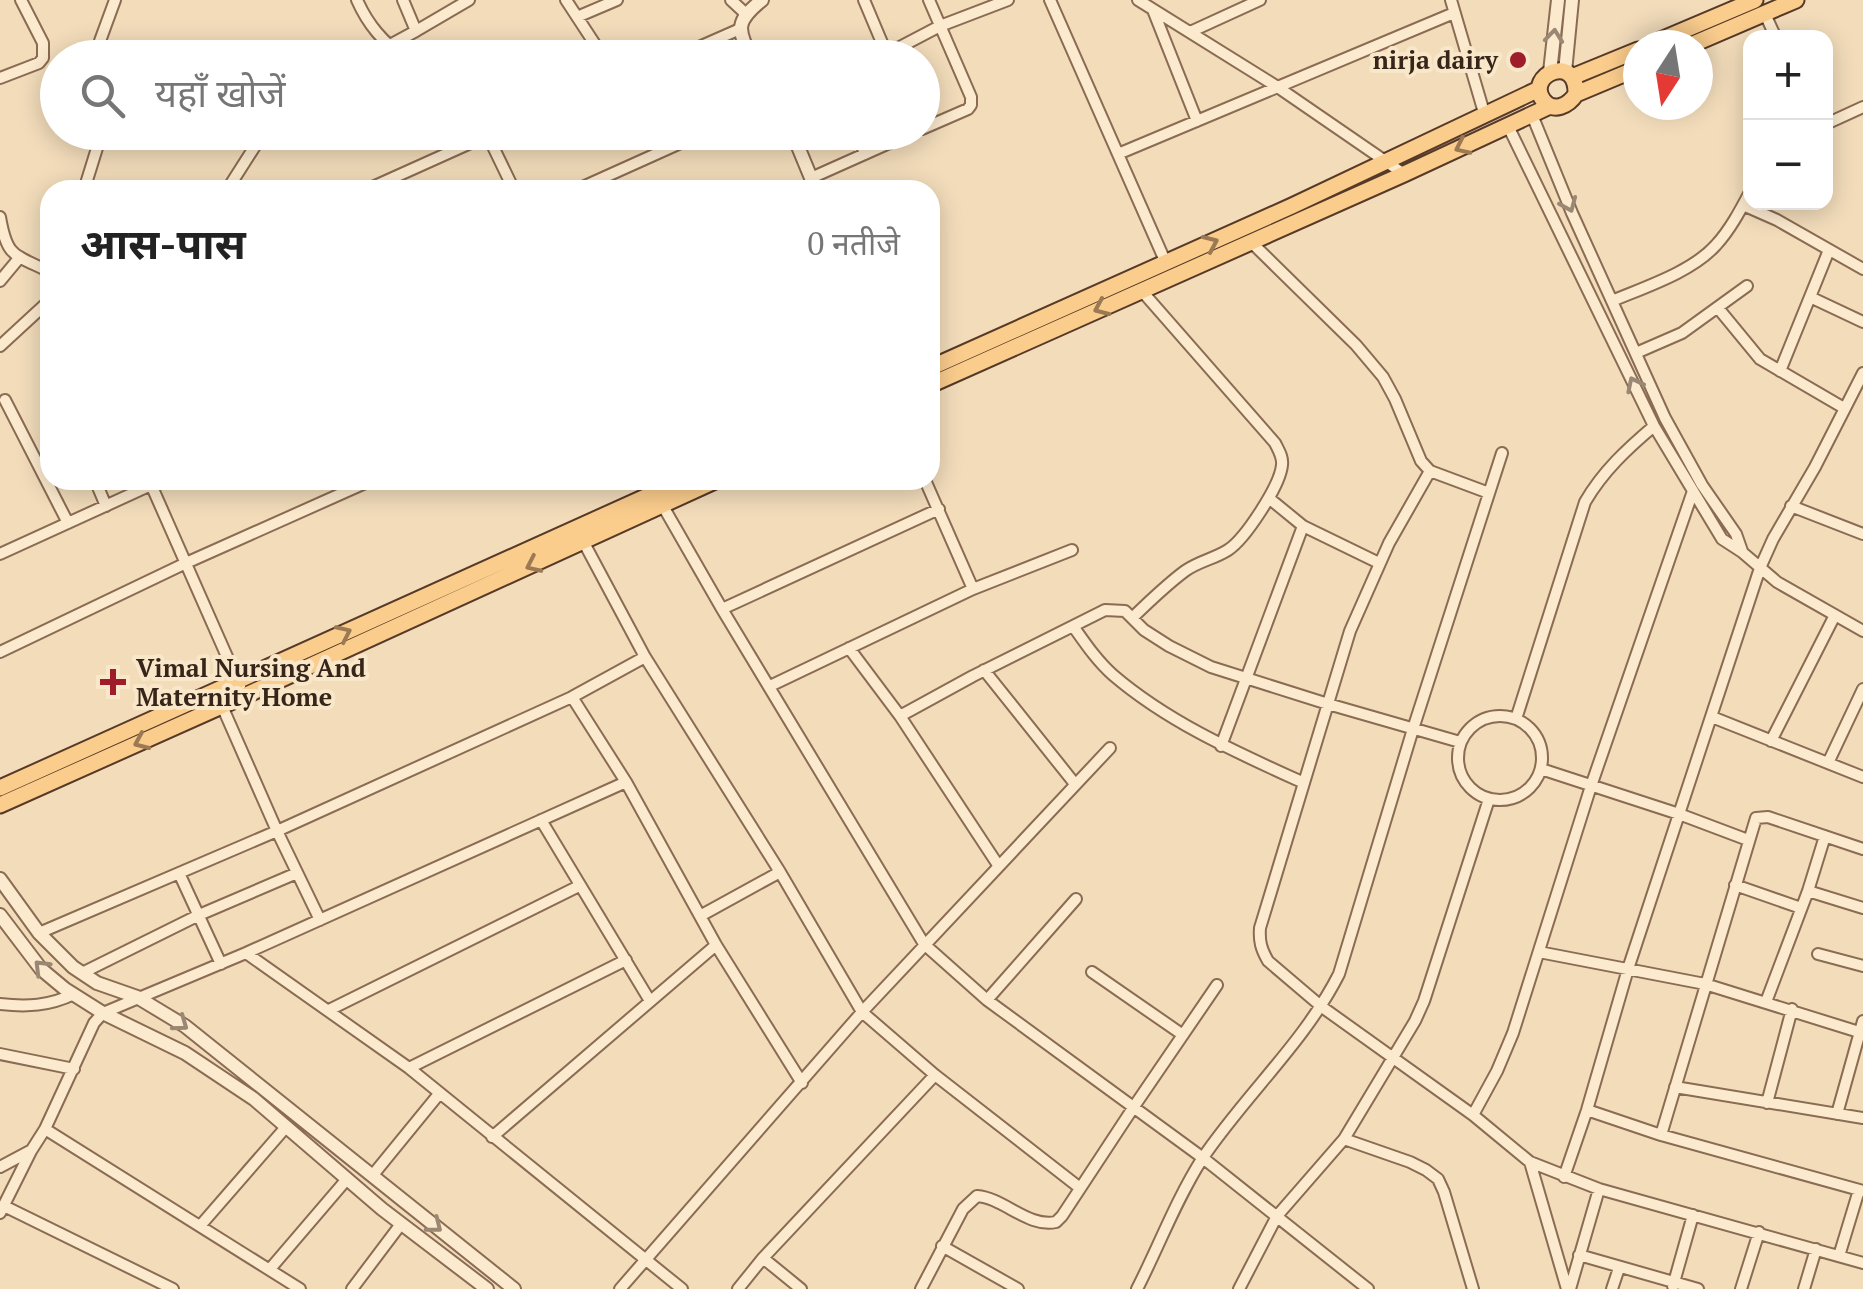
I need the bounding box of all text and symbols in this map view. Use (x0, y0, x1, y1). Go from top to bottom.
one-way arrow (1543, 28, 1564, 44)
north arrow (1623, 30, 1713, 120)
map controls (1743, 30, 1833, 210)
button: + (1743, 30, 1833, 120)
search box (40, 40, 940, 150)
place label: nirja dairy (1373, 43, 1499, 76)
marker: nirja dairy (1507, 49, 1529, 71)
icon: search (75, 68, 130, 123)
text: यहाँ खोजें (155, 68, 285, 118)
button: − (1743, 120, 1833, 210)
one-way arrow (1454, 135, 1472, 155)
one-way arrow (1557, 195, 1577, 213)
text: आस-पास (80, 215, 246, 271)
text: 0 नतीजे (807, 222, 900, 264)
one-way arrow (1201, 235, 1219, 255)
one-way arrow (1093, 296, 1111, 316)
one-way arrow (1626, 376, 1646, 394)
one-way arrow (525, 552, 543, 572)
one-way arrow (334, 625, 352, 645)
place label: Vimal Nursing And Maternity Home (136, 651, 366, 713)
marker: Vimal Nursing And Maternity Home (100, 669, 126, 695)
one-way arrow (133, 730, 151, 750)
one-way arrow (35, 961, 53, 979)
one-way arrow (170, 1012, 188, 1029)
one-way arrow (424, 1215, 442, 1232)

